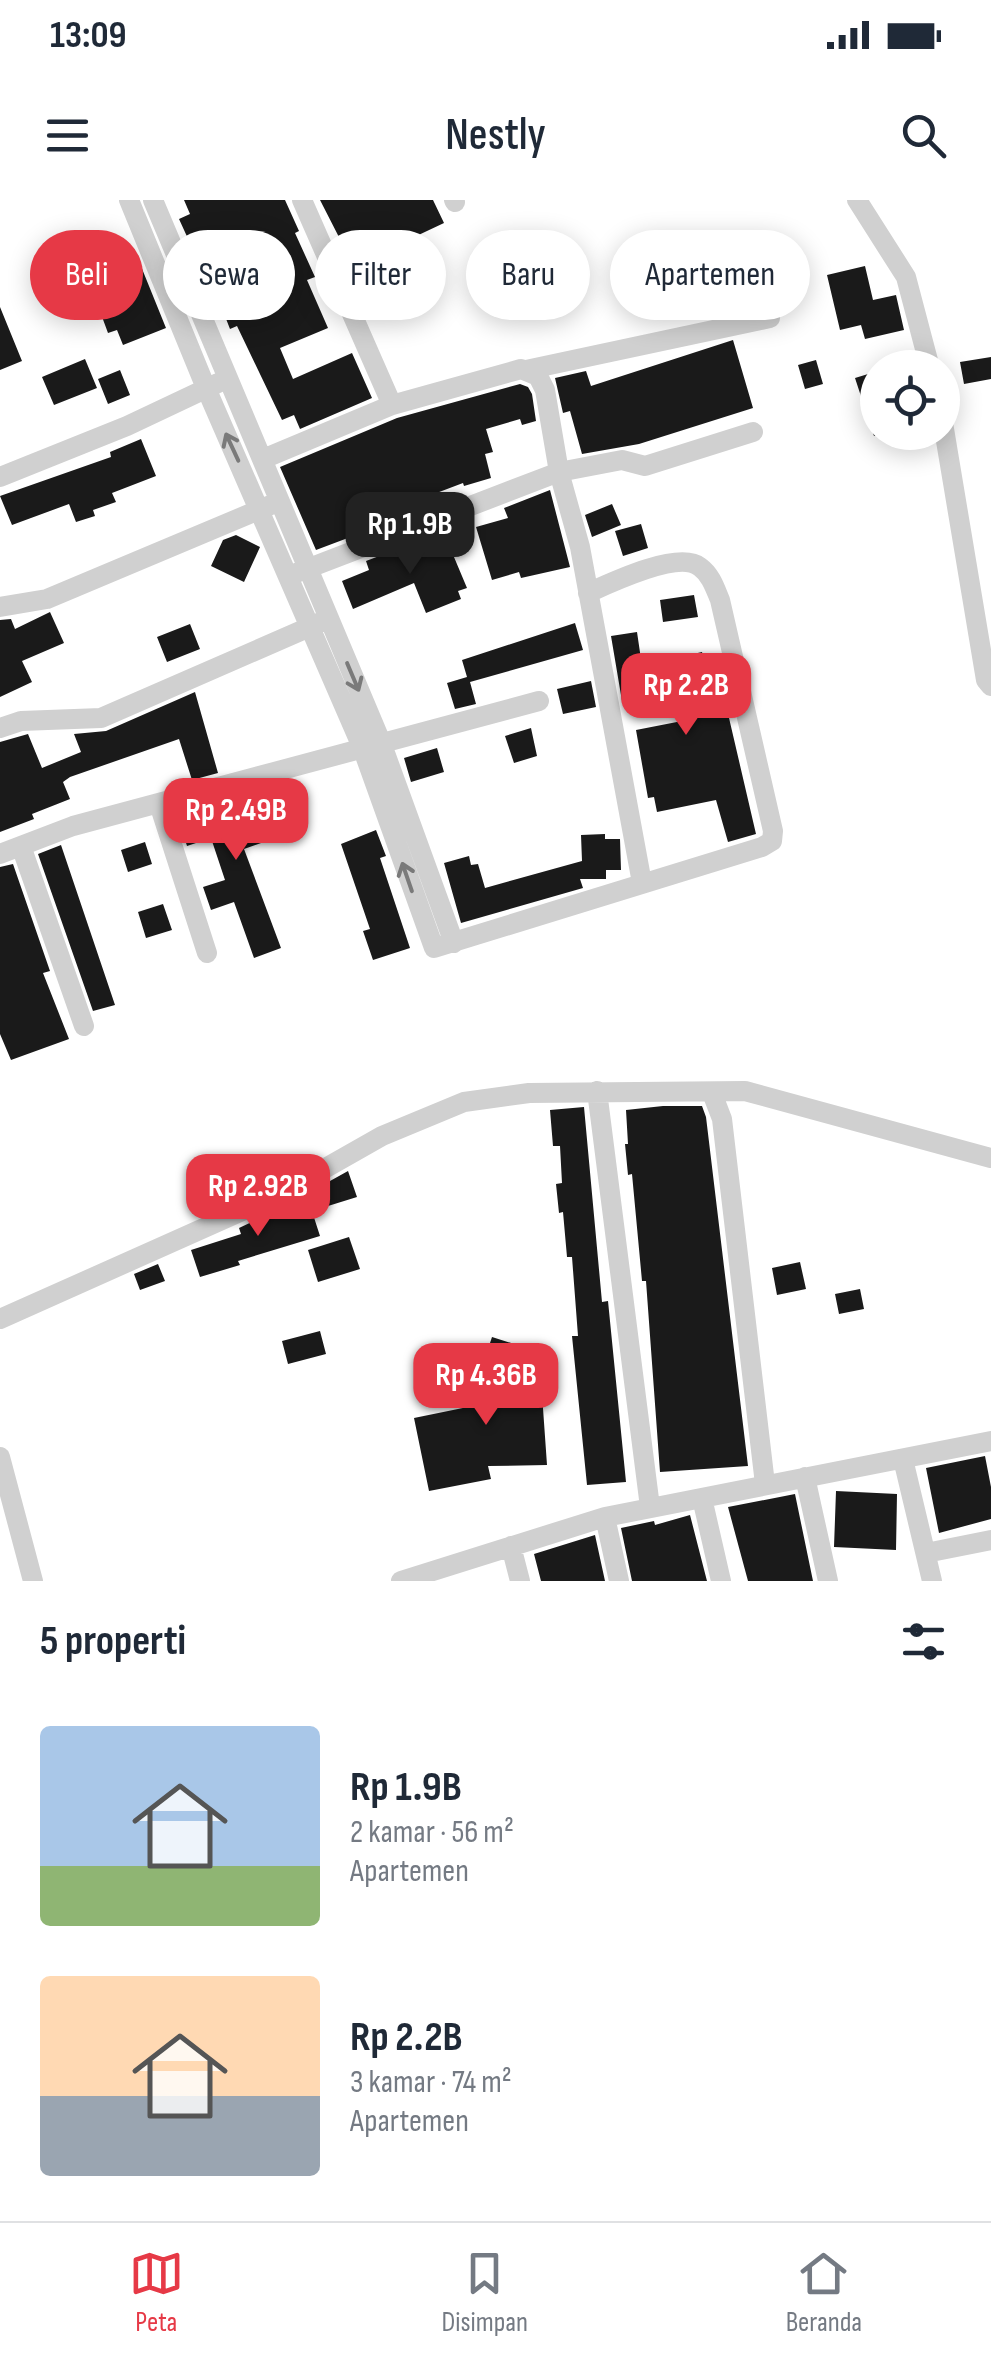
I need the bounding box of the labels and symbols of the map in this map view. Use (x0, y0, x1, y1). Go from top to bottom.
one-way arrow (222, 433, 241, 463)
pin: Rp 1.9B (318, 492, 502, 577)
pin: Rp 2.2B (594, 653, 778, 738)
one-way arrow (345, 661, 363, 692)
pin: Rp 2.49B (133, 778, 339, 863)
one-way arrow (397, 863, 415, 894)
pin: Rp 2.92B (155, 1154, 361, 1239)
pin: Rp 4.36B (383, 1343, 589, 1428)

